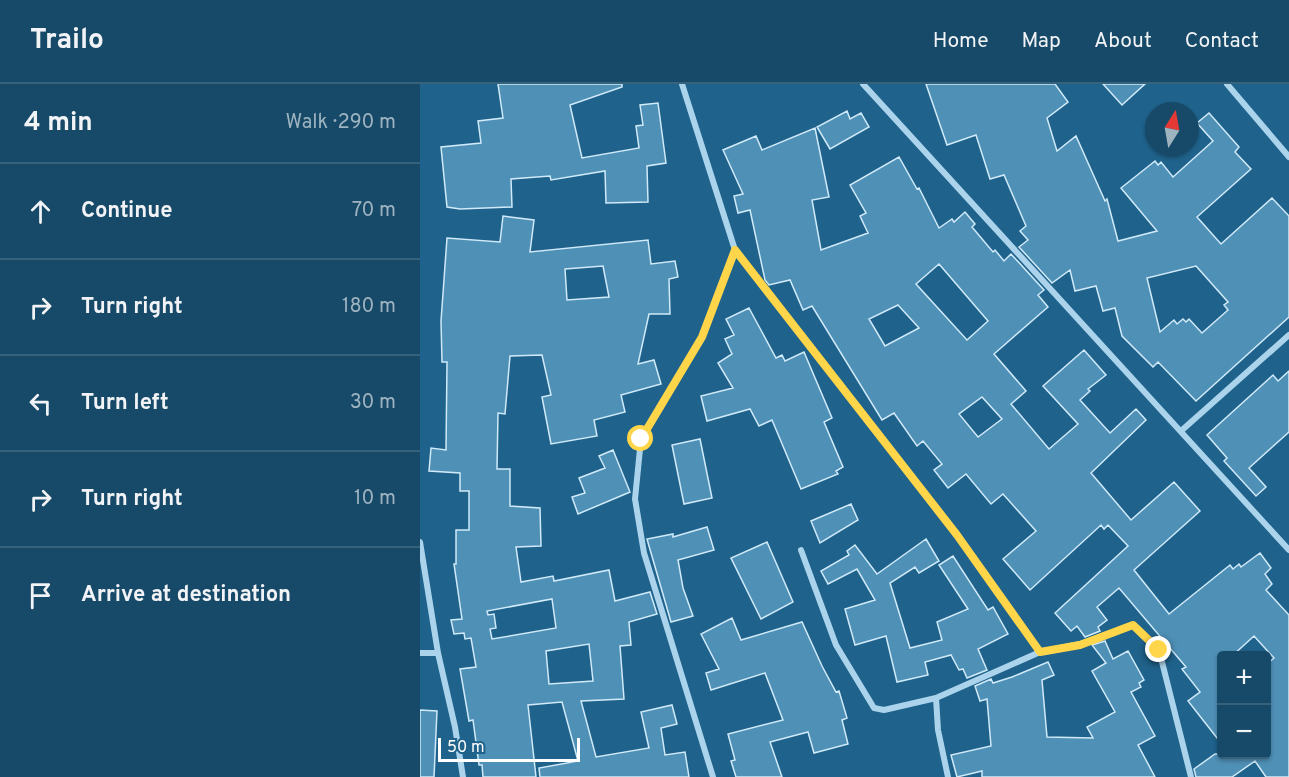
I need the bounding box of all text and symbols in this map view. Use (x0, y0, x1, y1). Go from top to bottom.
text: Trailo (30, 23, 104, 59)
text: Home (933, 28, 989, 55)
text: Map (1022, 28, 1061, 55)
text: About (1094, 28, 1152, 55)
text: Contact (1185, 28, 1259, 55)
north arrow (1145, 102, 1199, 156)
text: 4 min (24, 107, 93, 140)
text: Walk · 290 m (285, 110, 396, 136)
icon: ahead (24, 195, 57, 228)
text: Continue (81, 198, 172, 225)
text: 70 m (352, 198, 396, 224)
icon: right (24, 291, 57, 324)
text: Turn right (81, 294, 183, 321)
text: 180 m (342, 294, 396, 320)
icon: left (24, 387, 57, 420)
text: Turn left (81, 390, 169, 417)
text: 30 m (350, 390, 396, 416)
route start (627, 425, 653, 451)
icon: right (24, 483, 57, 516)
text: Turn right (81, 486, 183, 513)
text: 10 m (354, 486, 396, 512)
icon: arrive (24, 579, 57, 612)
text: Arrive at destination (81, 582, 291, 609)
route end (1145, 636, 1171, 662)
map controls (1217, 651, 1271, 759)
button: + (1217, 651, 1271, 705)
button: − (1217, 705, 1271, 759)
scale bar (438, 735, 580, 762)
text: 50 m (447, 738, 485, 758)

